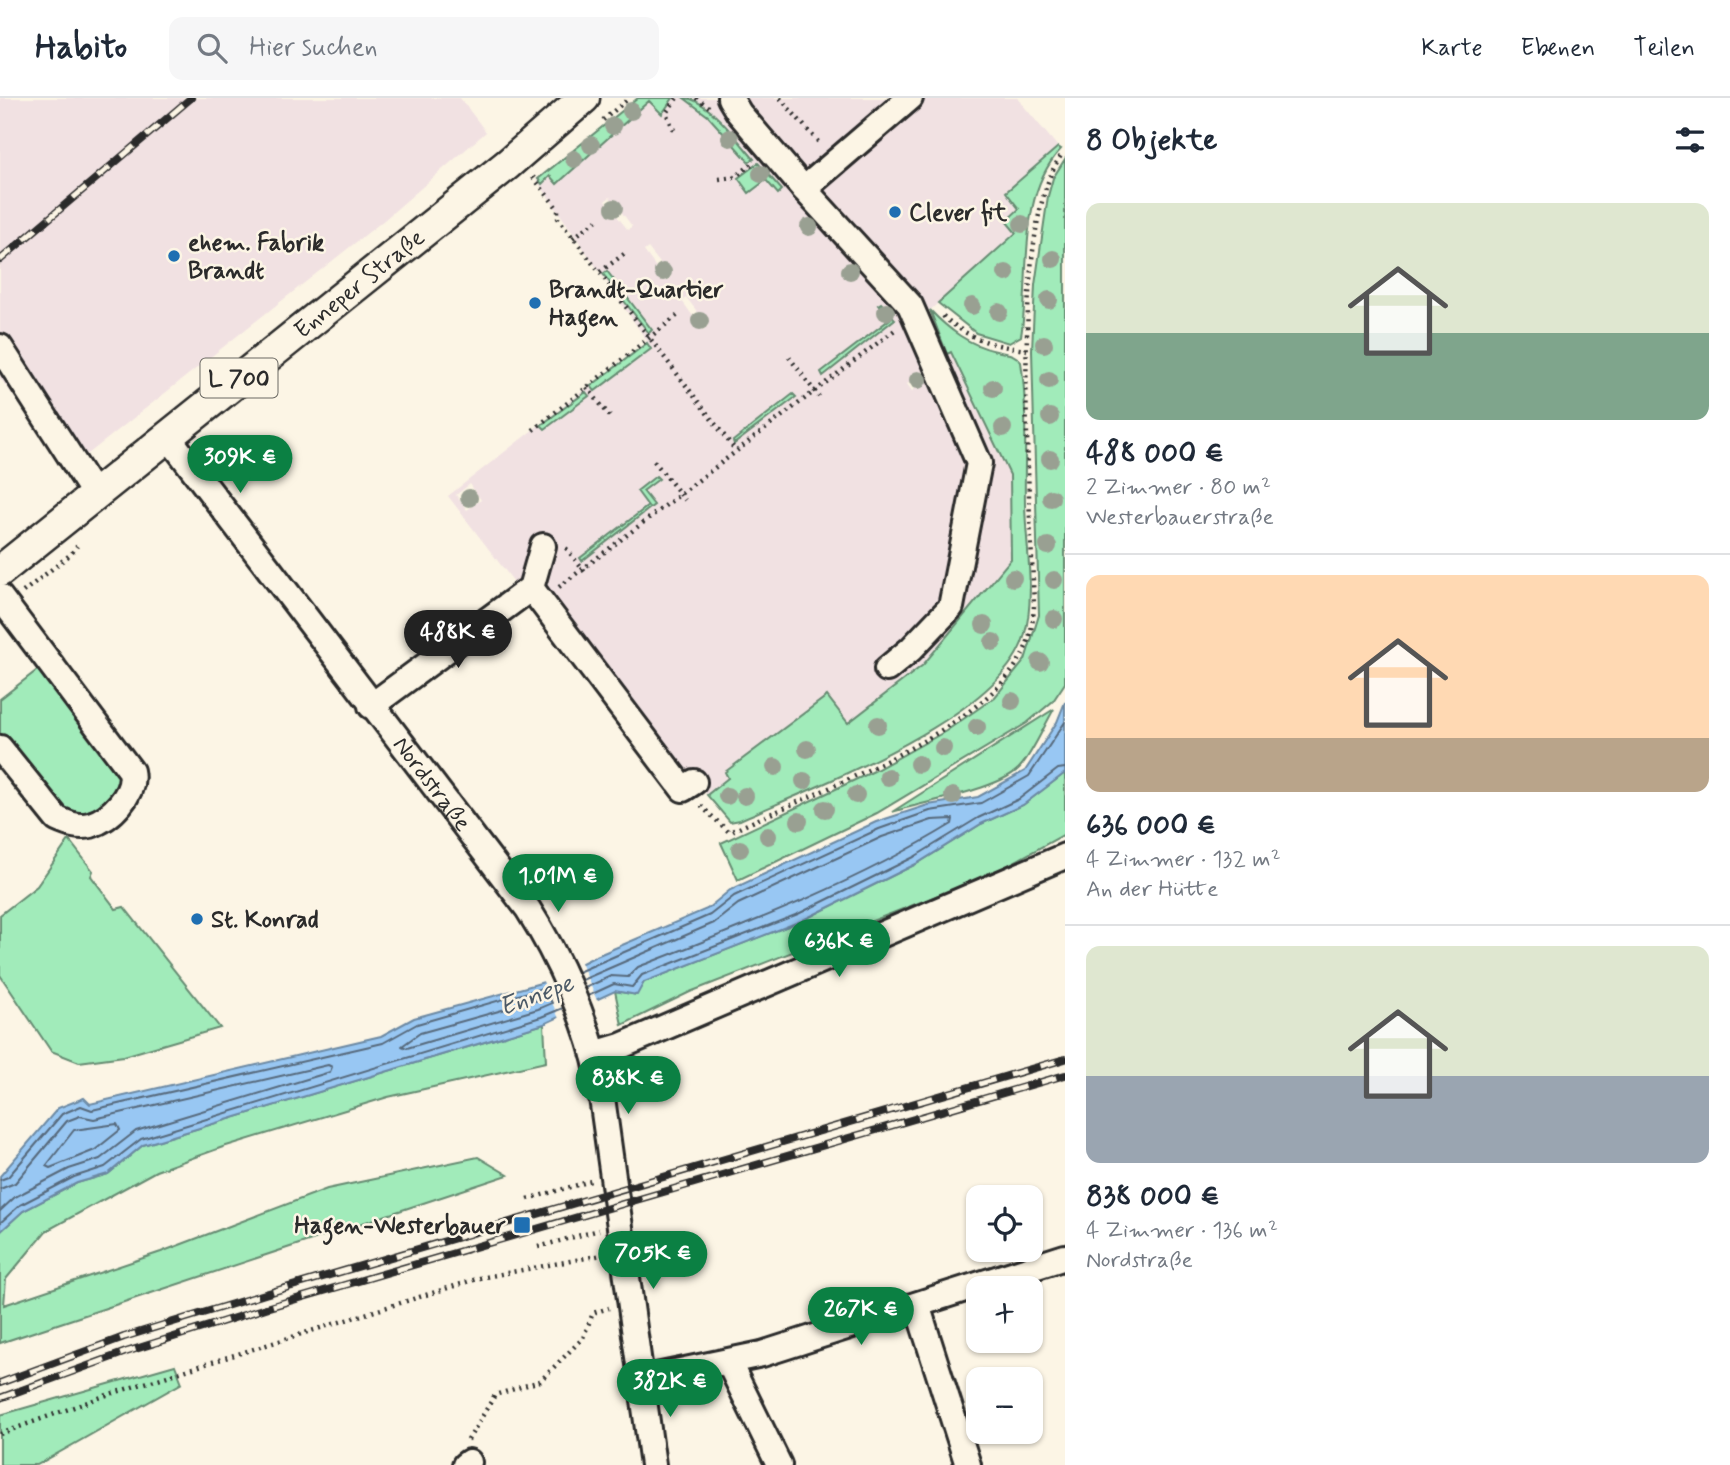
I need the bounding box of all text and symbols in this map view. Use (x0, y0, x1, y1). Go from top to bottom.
search box (169, 17, 659, 80)
text: Habito (35, 26, 127, 70)
icon: search (193, 29, 231, 67)
text: Hier suchen (249, 31, 378, 65)
text: Karte (1421, 33, 1483, 64)
text: Ebenen (1521, 33, 1595, 64)
text: Teilen (1633, 33, 1695, 64)
text: 8 Objekte (1086, 121, 1217, 160)
icon: filters (1671, 121, 1709, 159)
place label: Clever fit (909, 198, 1008, 229)
marker: Clever fit (887, 204, 903, 220)
street label: Enneper Straße (288, 223, 432, 346)
place label: ehem. Fabrik Brandt (188, 228, 324, 287)
marker: ehem. Fabrik Brandt (166, 248, 182, 264)
icon: home (1335, 248, 1461, 374)
place label: Brandt-Quartier Hagen (549, 275, 724, 337)
marker: Brandt-Quartier Hagen (527, 295, 543, 311)
road number: L 700 (201, 358, 278, 398)
text: 488 000 € (1086, 434, 1224, 473)
pin: 309K € (183, 436, 297, 495)
text: 309K € (203, 443, 277, 473)
text: 2 Zimmer · 80 m² (1086, 473, 1271, 503)
text: Westerbauerstraße (1086, 503, 1274, 533)
pin: 488K € (401, 610, 515, 670)
text: 488K € (420, 618, 496, 648)
icon: home (1335, 620, 1461, 746)
street label: Nordstraße (385, 731, 477, 838)
text: 636 000 € (1086, 806, 1216, 845)
text: 4 Zimmer · 132 m² (1086, 845, 1281, 875)
pin: 1.01M € (493, 854, 623, 914)
text: 1.01M € (518, 862, 598, 892)
text: An der Hütte (1086, 875, 1218, 905)
place label: St. Konrad (211, 905, 319, 936)
marker: St. Konrad (189, 911, 205, 927)
pin: 636K € (782, 920, 896, 979)
text: 636K € (804, 927, 874, 957)
water label: Ennepe (495, 966, 579, 1025)
icon: home (1335, 991, 1461, 1117)
pin: 838K € (571, 1056, 685, 1116)
text: 838K € (592, 1064, 664, 1094)
text: 838 000 € (1086, 1177, 1220, 1216)
map controls (966, 1185, 1043, 1444)
button: locate (966, 1185, 1043, 1262)
place label: Hagen-Westerbauer (294, 1211, 506, 1245)
marker: Hagen-Westerbauer (512, 1215, 532, 1235)
text: 4 Zimmer · 136 m² (1086, 1216, 1278, 1246)
pin: 705K € (596, 1232, 710, 1291)
text: 705K € (614, 1239, 692, 1269)
text: Nordstraße (1086, 1246, 1193, 1276)
button: + (966, 1276, 1043, 1353)
pin: 267K € (804, 1288, 918, 1347)
text: 267K € (824, 1295, 898, 1325)
pin: 382K € (613, 1360, 727, 1419)
text: 382K € (633, 1367, 707, 1397)
button: − (966, 1367, 1043, 1444)

